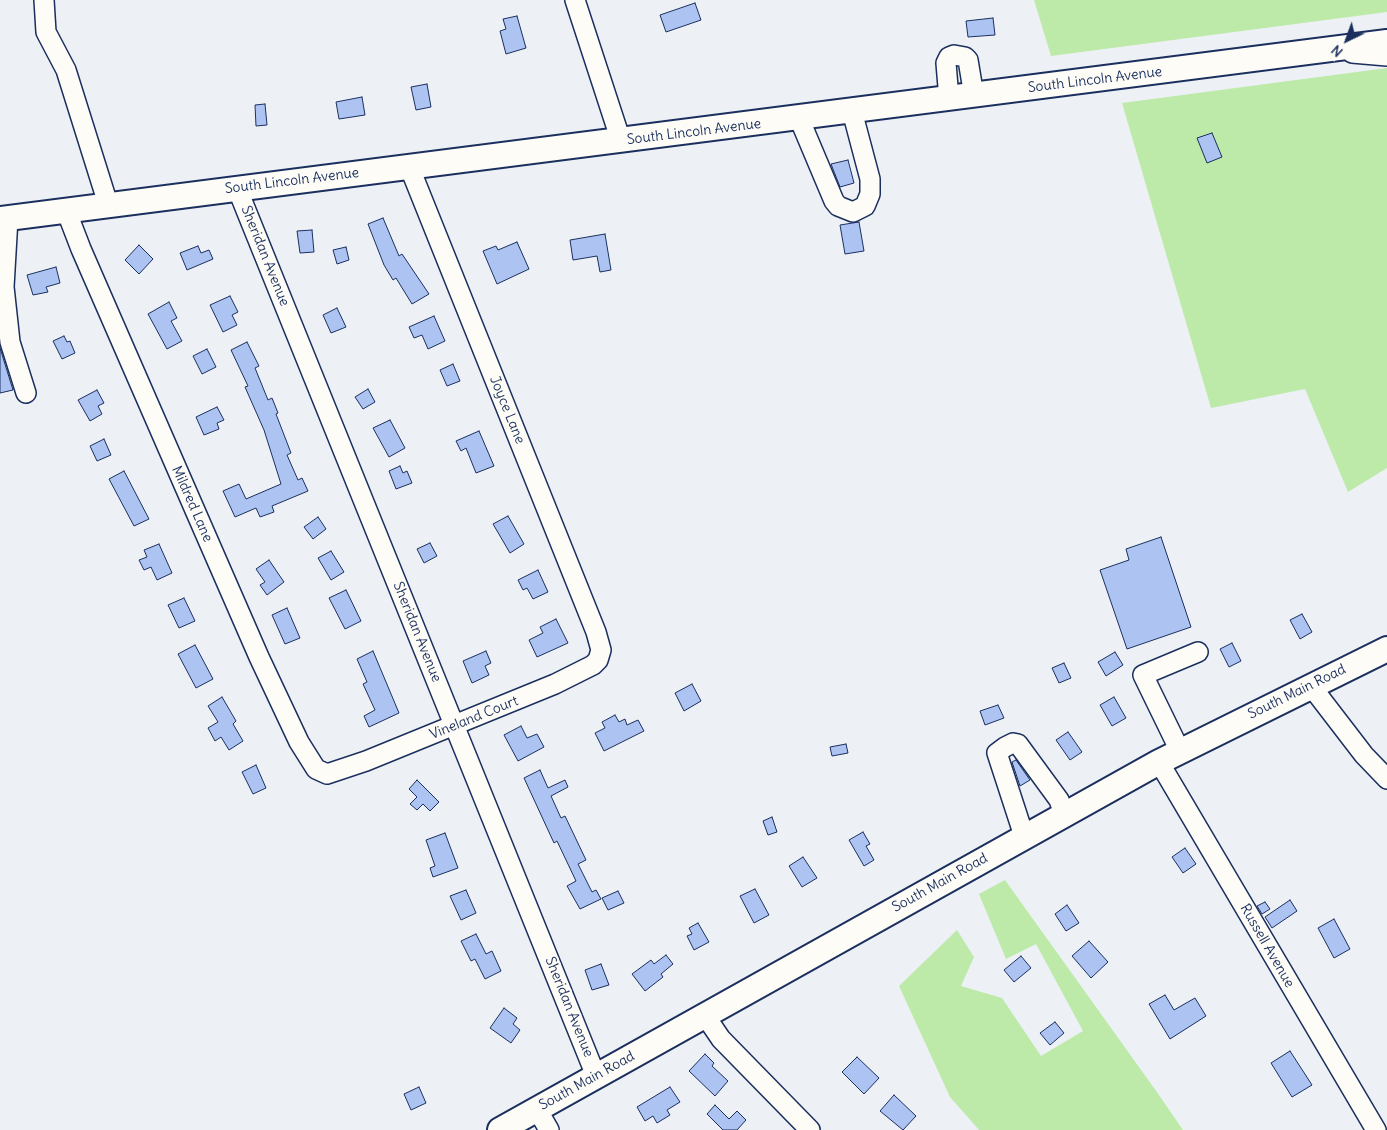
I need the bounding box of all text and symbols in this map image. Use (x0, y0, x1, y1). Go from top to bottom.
north arrow (1322, 15, 1372, 65)
text: N (1327, 41, 1347, 61)
street label: South Lincoln Avenue (1027, 63, 1163, 97)
street label: South Lincoln Avenue (626, 115, 762, 149)
street label: South Lincoln Avenue (224, 164, 360, 198)
street label: Sheridan Avenue (237, 203, 293, 309)
street label: Joyce Lane (486, 374, 528, 446)
street label: Mildred Lane (168, 463, 216, 545)
street label: Sheridan Avenue (389, 579, 445, 685)
street label: South Main Road (1245, 661, 1349, 723)
street label: Vineland Court (427, 693, 521, 743)
street label: South Main Road (889, 850, 991, 916)
street label: Russell Avenue (1236, 901, 1298, 991)
street label: Sheridan Avenue (541, 954, 597, 1060)
street label: South Main Road (536, 1048, 638, 1114)

